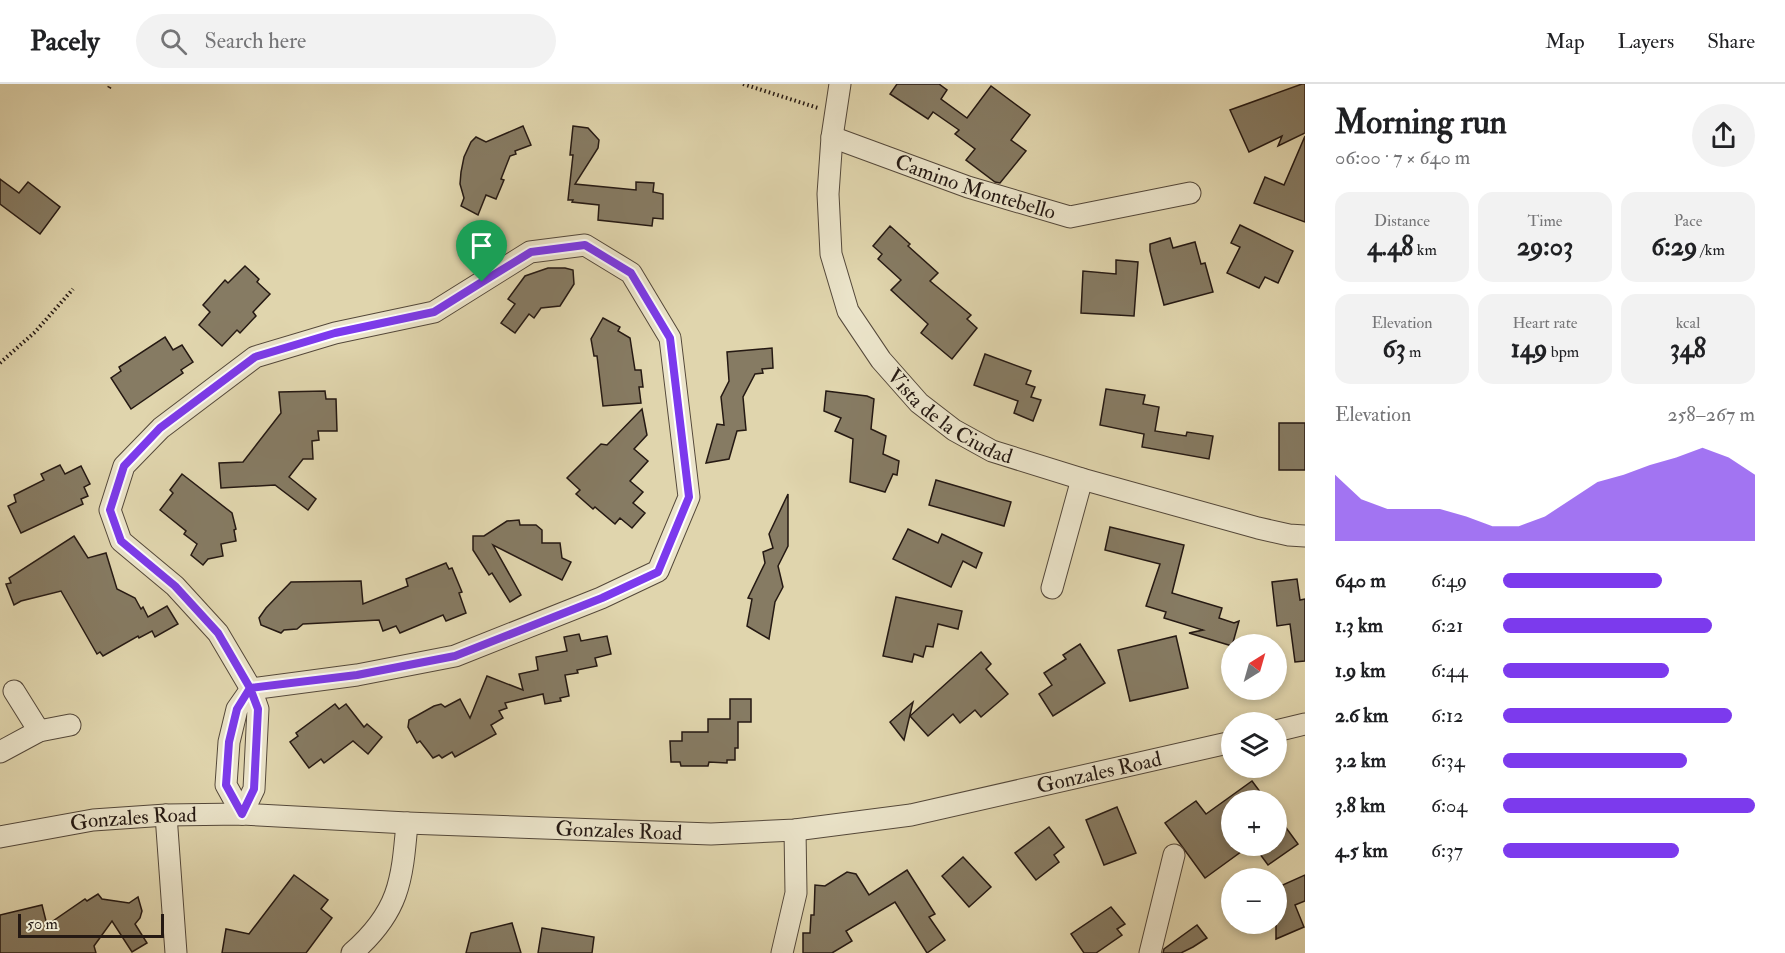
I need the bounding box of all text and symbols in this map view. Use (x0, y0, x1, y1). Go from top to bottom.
search box (136, 14, 556, 68)
text: Pacely (30, 24, 100, 59)
icon: search (157, 25, 190, 58)
text: Search here (205, 27, 306, 55)
text: Map (1545, 28, 1585, 55)
text: Layers (1618, 28, 1674, 55)
text: Share (1707, 28, 1755, 55)
text: Morning run (1335, 102, 1507, 143)
button: share (1692, 104, 1755, 167)
text: 06:00 · 7 × 640 m (1335, 145, 1470, 170)
street label: Camino Montebello (891, 148, 1059, 226)
text: Distance (1374, 211, 1430, 231)
text: Time (1528, 211, 1562, 231)
text: Pace (1674, 211, 1702, 231)
pin (456, 220, 507, 282)
icon: arrive (465, 229, 498, 262)
text: 4.48 (1367, 231, 1413, 263)
text: 29:03 (1517, 231, 1573, 263)
text: 6:29 (1651, 231, 1697, 263)
text: km (1413, 240, 1437, 260)
text: /km (1697, 240, 1725, 260)
text: Elevation (1372, 313, 1432, 333)
text: Heart rate (1512, 313, 1578, 333)
text: kcal (1676, 313, 1700, 333)
text: 63 (1383, 333, 1406, 365)
text: 149 (1511, 333, 1547, 365)
text: 348 (1670, 333, 1706, 365)
text: m (1406, 342, 1421, 362)
text: bpm (1547, 342, 1579, 362)
street label: Vista de la Ciudad (881, 363, 1017, 470)
text: Elevation (1335, 402, 1411, 427)
text: 258–267 m (1668, 402, 1755, 427)
text: 640 m (1335, 568, 1386, 593)
text: 6:49 (1431, 568, 1467, 593)
text: 1.3 km (1335, 613, 1383, 638)
text: 6:21 (1431, 613, 1463, 638)
north arrow (1221, 634, 1287, 700)
map controls (1221, 634, 1287, 934)
text: 1.9 km (1335, 658, 1386, 683)
text: 6:44 (1431, 658, 1468, 683)
text: 2.6 km (1335, 703, 1388, 728)
text: 6:12 (1431, 703, 1463, 728)
button: layers (1221, 712, 1287, 778)
street label: Gonzales Road (1034, 745, 1165, 800)
text: 3.2 km (1335, 748, 1386, 773)
text: 6:34 (1431, 748, 1464, 773)
button: + (1221, 790, 1287, 856)
text: 3.8 km (1335, 793, 1385, 818)
text: 6:04 (1431, 793, 1467, 818)
street label: Gonzales Road (68, 801, 198, 837)
street label: Gonzales Road (555, 815, 684, 846)
text: 4.5 km (1335, 838, 1388, 863)
text: 6:37 (1431, 838, 1463, 863)
button: − (1221, 868, 1287, 934)
scale bar (18, 911, 164, 938)
text: 50 m (27, 914, 58, 934)

